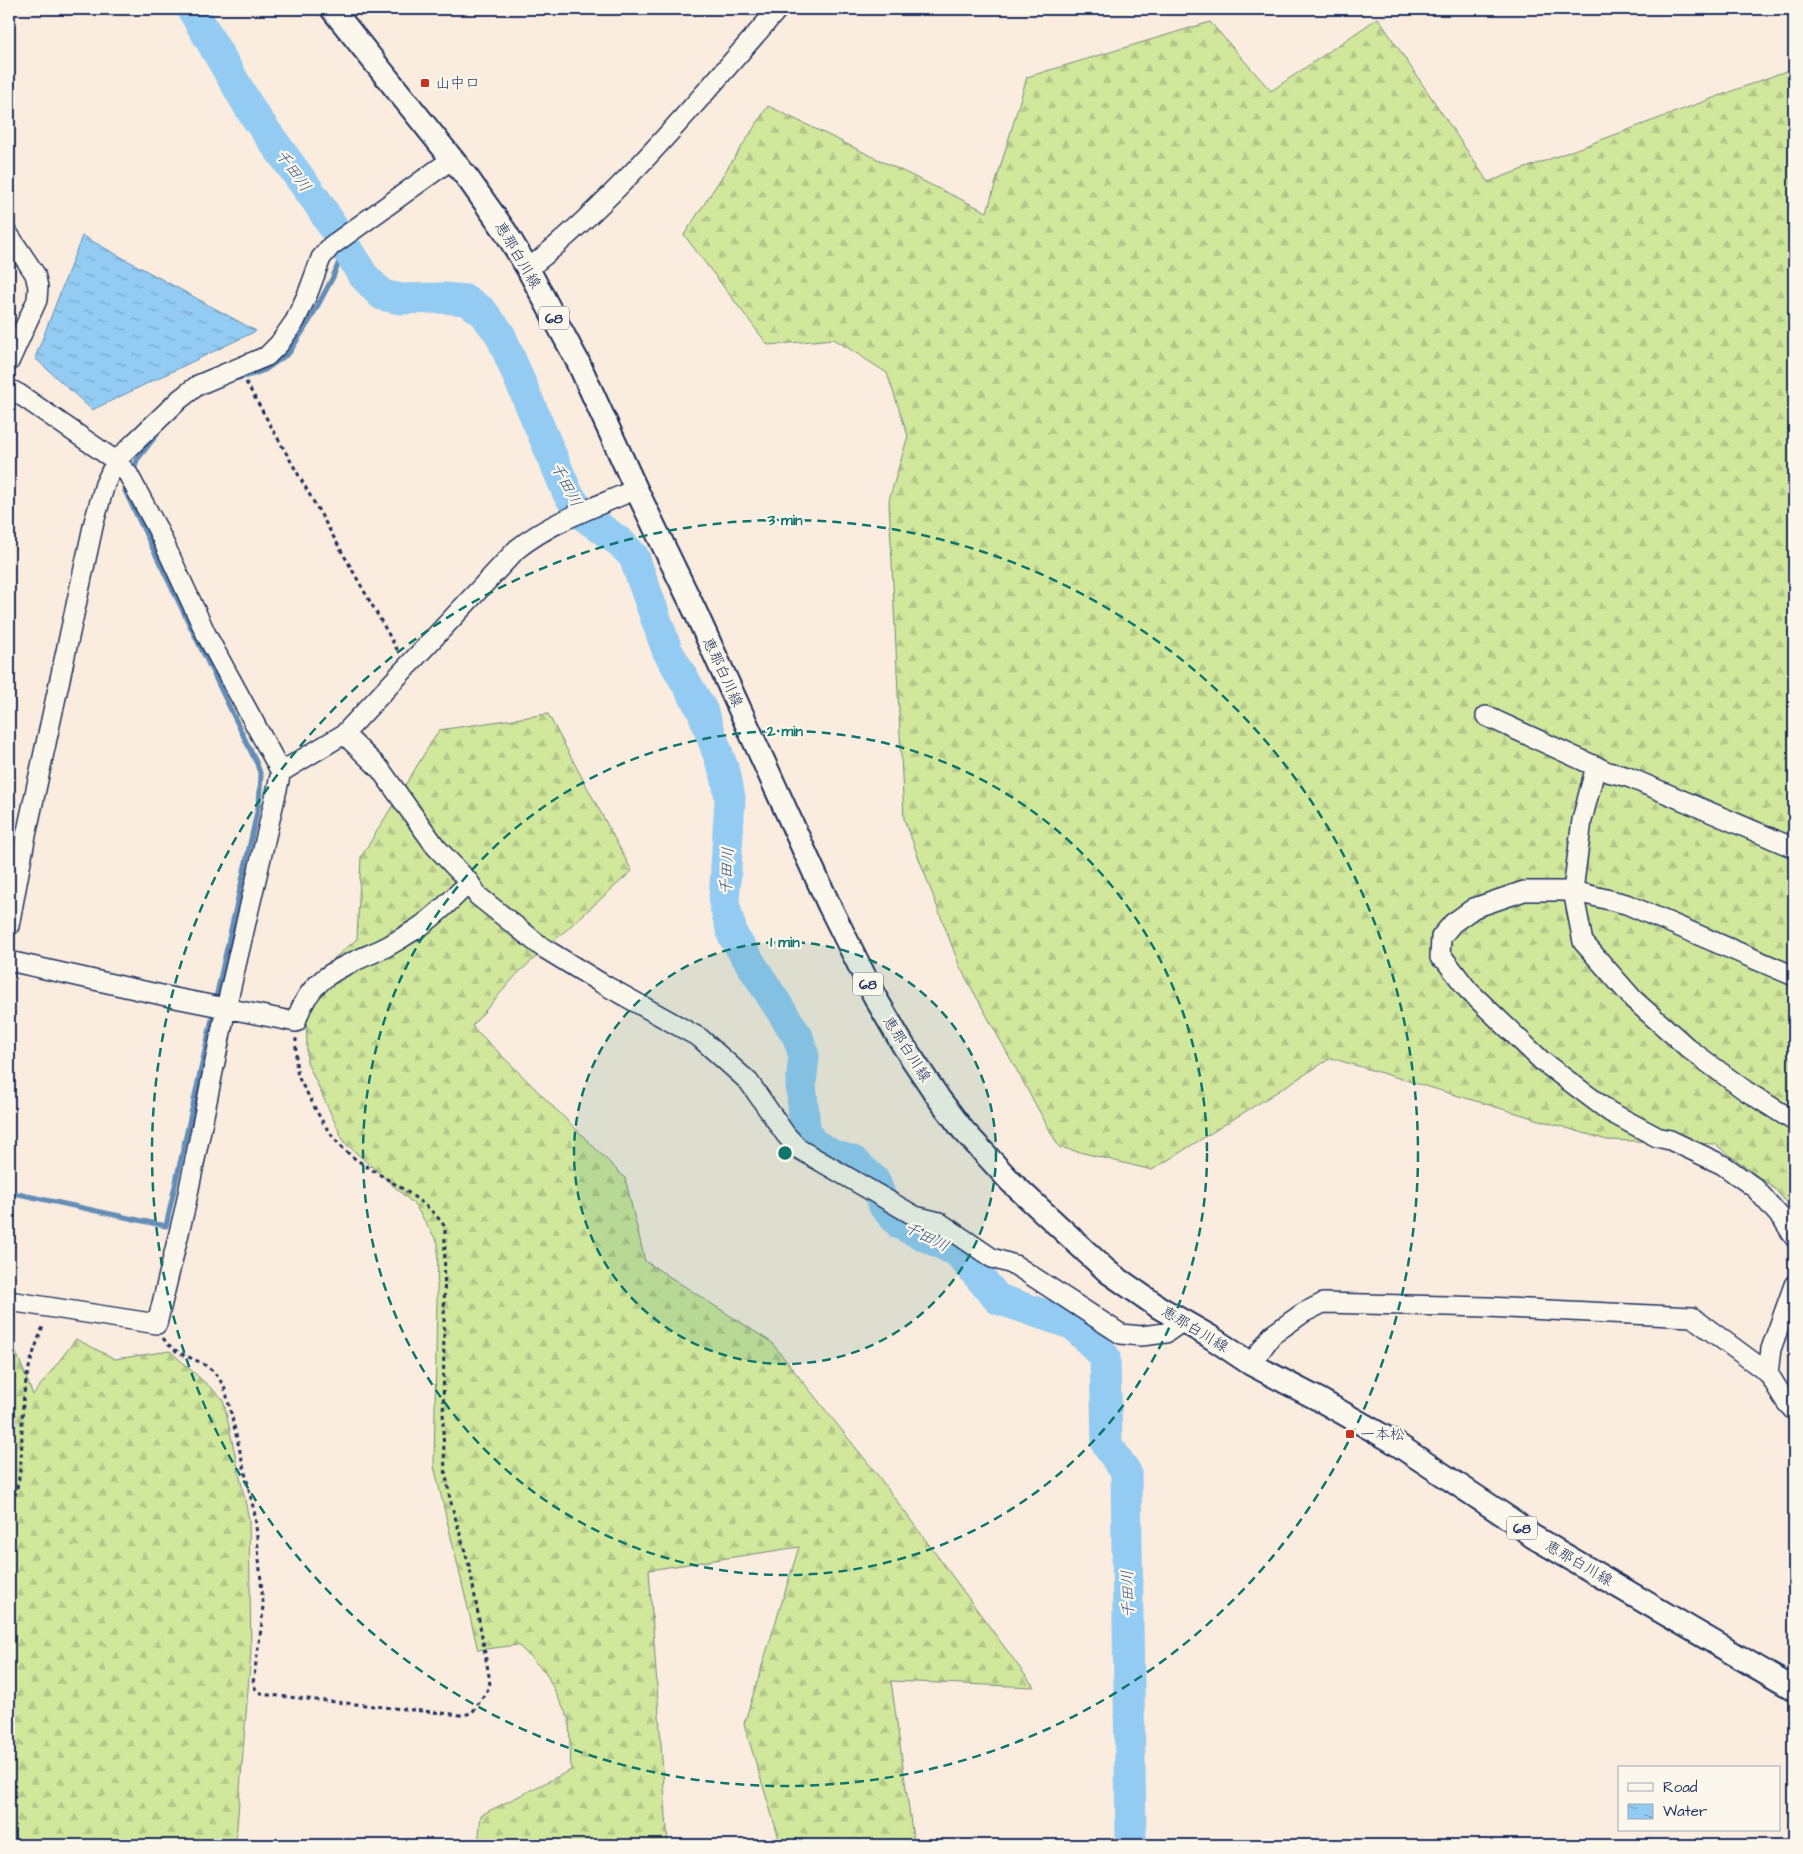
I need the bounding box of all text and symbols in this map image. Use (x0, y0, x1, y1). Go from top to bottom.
place label: 山中口 (435, 73, 480, 94)
marker: 山中口 (419, 77, 431, 89)
water label: 千田川 (270, 145, 316, 196)
street label: 恵那白川線 (489, 218, 546, 293)
road number: 68 (539, 306, 569, 330)
water label: 千田川 (545, 458, 587, 511)
text: 3 min (766, 510, 803, 531)
street label: 恵那白川線 (697, 634, 748, 711)
text: 2 min (766, 721, 804, 742)
water label: 千田川 (715, 847, 739, 896)
text: 1 min (770, 932, 800, 953)
road number: 68 (853, 972, 883, 996)
street label: 恵那白川線 (877, 1012, 936, 1086)
centre of rings (776, 1144, 794, 1162)
water label: 千田川 (900, 1216, 953, 1257)
street label: 恵那白川線 (1157, 1301, 1232, 1358)
place label: 一本松 (1360, 1424, 1405, 1445)
marker: 一本松 (1344, 1428, 1356, 1440)
road number: 68 (1507, 1516, 1537, 1540)
street label: 恵那白川線 (1541, 1536, 1616, 1591)
water label: 千田川 (1117, 1570, 1139, 1618)
legend (1618, 1766, 1780, 1832)
text: Road (1663, 1777, 1698, 1798)
text: Water (1663, 1801, 1707, 1822)

